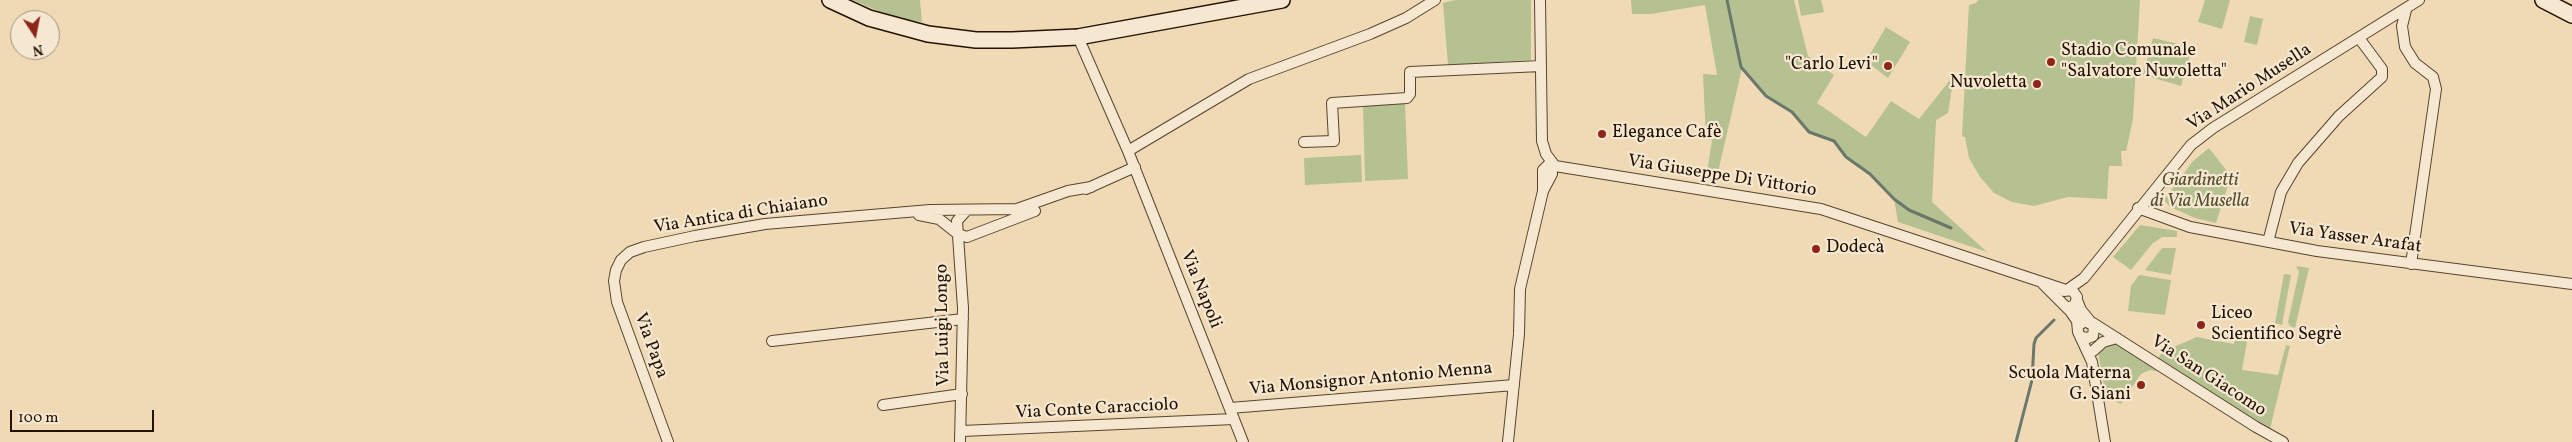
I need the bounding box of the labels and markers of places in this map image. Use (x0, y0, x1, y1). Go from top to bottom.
place label: Stadio Comunale "Salvatore Nuvoletta" (2061, 41, 2227, 84)
place label: "Carlo Levi" (1785, 55, 1878, 77)
marker: Stadio Comunale "Salvatore Nuvoletta" (2045, 56, 2057, 68)
marker: "Carlo Levi" (1882, 60, 1894, 72)
place label: Nuvoletta (1950, 73, 2027, 95)
marker: Nuvoletta (2031, 78, 2043, 90)
place label: Elegance Cafè (1612, 123, 1722, 145)
marker: Elegance Cafè (1596, 128, 1608, 140)
place label: Dodecà (1826, 238, 1884, 260)
marker: Dodecà (1810, 243, 1822, 255)
place label: Liceo Scientifico Segrè (2211, 304, 2342, 346)
marker: Liceo Scientifico Segrè (2195, 319, 2207, 331)
place label: Scuola Materna G. Siani (2008, 364, 2131, 406)
marker: Scuola Materna G. Siani (2135, 379, 2147, 391)

